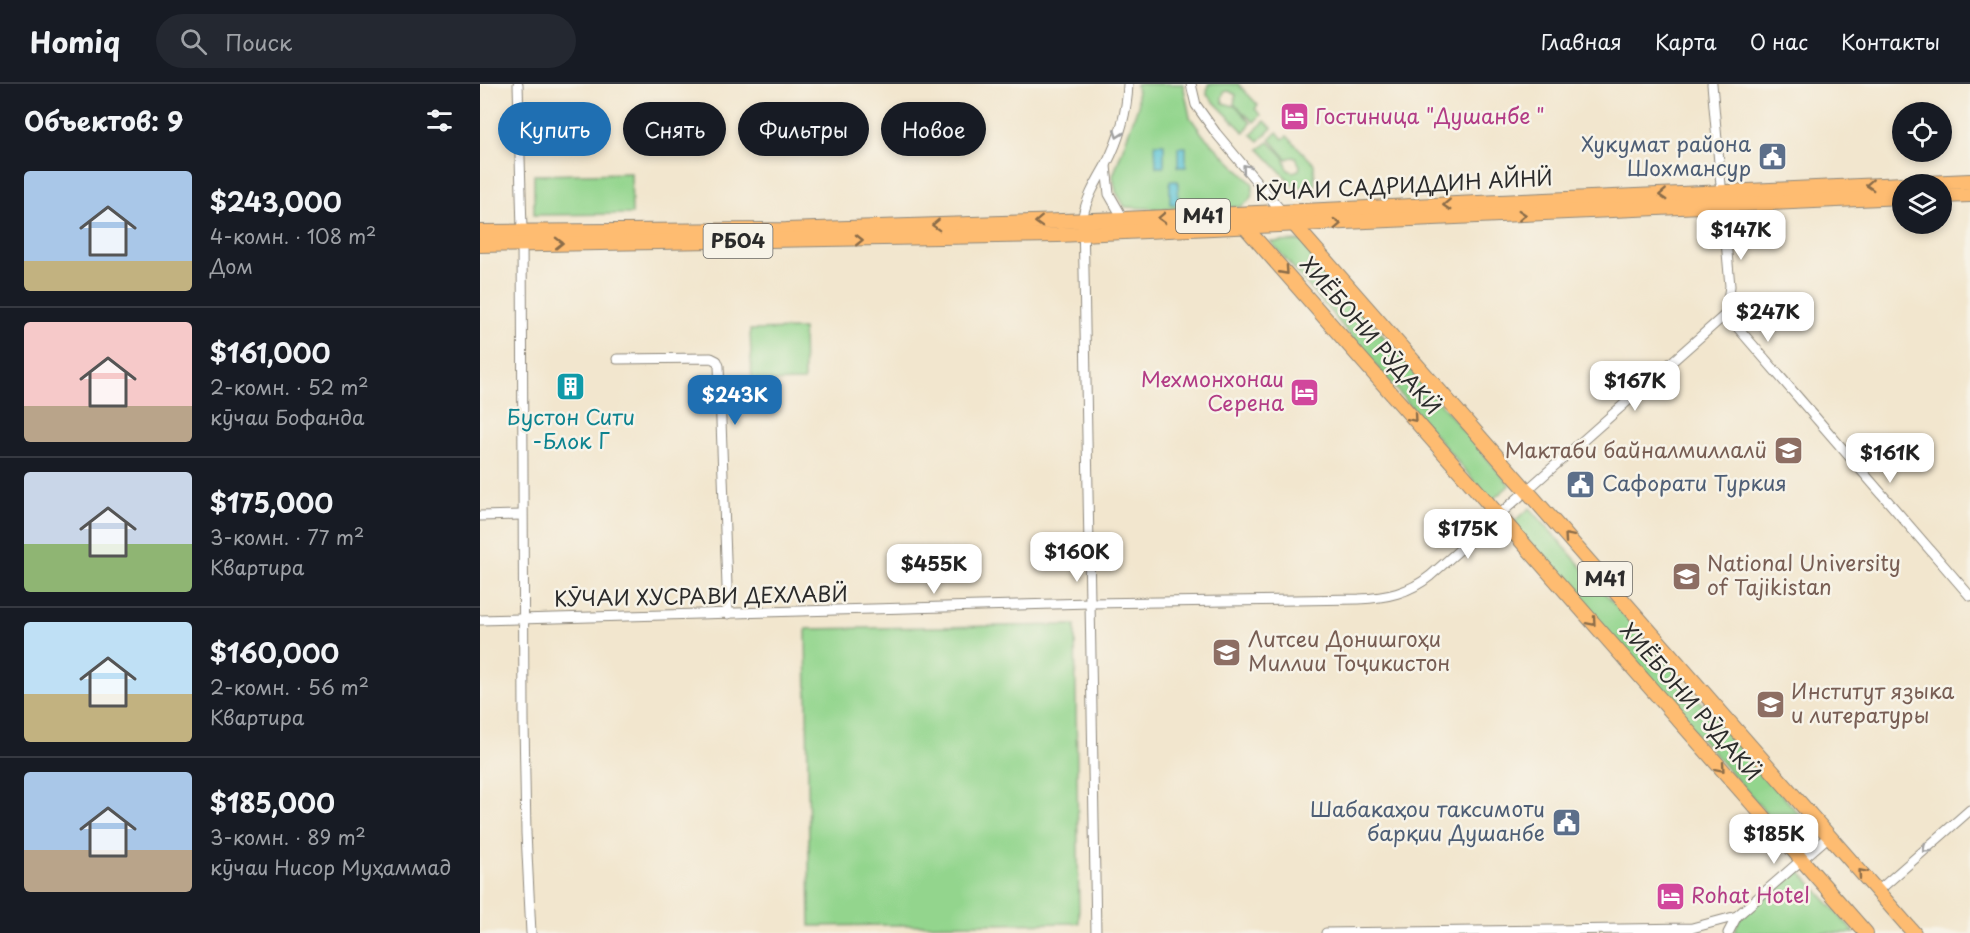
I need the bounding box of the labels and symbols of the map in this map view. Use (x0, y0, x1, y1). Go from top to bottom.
place label: Гостиница "Душанбе " (1315, 99, 1545, 131)
hotel icon: Гостиница "Душанбе " (1278, 101, 1310, 133)
place label: Хукумат района Шохмансур (1581, 127, 1751, 183)
one-way arrow (1112, 128, 1125, 139)
public building icon: Хукумат района Шохмансур (1756, 141, 1788, 173)
street label: КӮЧАИ САДРИДДИН АЙНӢ (1254, 160, 1554, 208)
one-way arrow (1242, 164, 1253, 175)
one-way arrow (1865, 178, 1874, 191)
one-way arrow (1658, 188, 1667, 201)
one-way arrow (1443, 198, 1452, 211)
road number: M41 (1176, 199, 1230, 233)
one-way arrow (1517, 209, 1526, 222)
pin: $147K (1699, 210, 1783, 261)
one-way arrow (1158, 211, 1167, 224)
one-way arrow (1034, 216, 1043, 228)
one-way arrow (1333, 217, 1342, 230)
one-way arrow (932, 219, 941, 232)
road number: РБ04 (704, 224, 772, 258)
one-way arrow (855, 233, 864, 246)
one-way arrow (555, 237, 564, 249)
street label: ХИЁБОНИ РӮДАКӢ (1293, 248, 1450, 421)
one-way arrow (1278, 264, 1289, 275)
pin: $247K (1726, 292, 1810, 343)
pin: $167K (1593, 361, 1677, 412)
place label: Мехмонхонаи Серена (1141, 362, 1284, 418)
building icon: Бустон Сити -Блок Г (555, 371, 587, 403)
pin: $243K (693, 375, 777, 426)
hotel icon: Мехмонхонаи Серена (1289, 376, 1321, 408)
place label: Бустон Сити -Блок Г (507, 400, 635, 456)
one-way arrow (1406, 411, 1417, 422)
place label: Мактаби байналмиллалӣ (1505, 433, 1767, 465)
pin: $161K (1848, 433, 1932, 484)
school or university icon: Мактаби байналмиллалӣ (1772, 435, 1804, 467)
place label: Сафорати Туркия (1602, 466, 1787, 498)
public building icon: Сафорати Туркия (1565, 468, 1597, 500)
pin: $175K (1426, 509, 1510, 560)
pin: $160K (1035, 532, 1119, 583)
one-way arrow (1564, 533, 1575, 544)
pin: $455K (892, 544, 976, 595)
place label: National University of Tajikistan (1707, 546, 1901, 602)
school or university icon: National University of Tajikistan (1670, 560, 1702, 592)
road number: M41 (1578, 562, 1632, 596)
street label: КӮЧАИ ХУСРАВИ ДЕХЛАВӢ (554, 576, 848, 614)
street label: ХИЁБОНИ РӮДАКӢ (1613, 614, 1770, 787)
one-way arrow (1585, 615, 1596, 626)
place label: Литсеи Донишгоҳи Миллии Тоҷикистон (1248, 622, 1450, 678)
school or university icon: Литсеи Донишгоҳи Миллии Тоҷикистон (1211, 636, 1243, 668)
place label: Институт языка и литературы (1791, 674, 1954, 730)
school or university icon: Институт языка и литературы (1754, 688, 1786, 720)
one-way arrow (1714, 761, 1725, 772)
place label: Шабакаҳои таксимоти барқии Душанбе (1310, 792, 1545, 848)
public building icon: Шабакаҳои таксимоти барқии Душанбе (1550, 806, 1582, 838)
pin: $185K (1732, 814, 1816, 865)
one-way arrow (1922, 842, 1933, 853)
one-way arrow (1858, 869, 1869, 880)
place label: Rohat Hotel (1691, 878, 1810, 910)
hotel icon: Rohat Hotel (1654, 880, 1686, 912)

